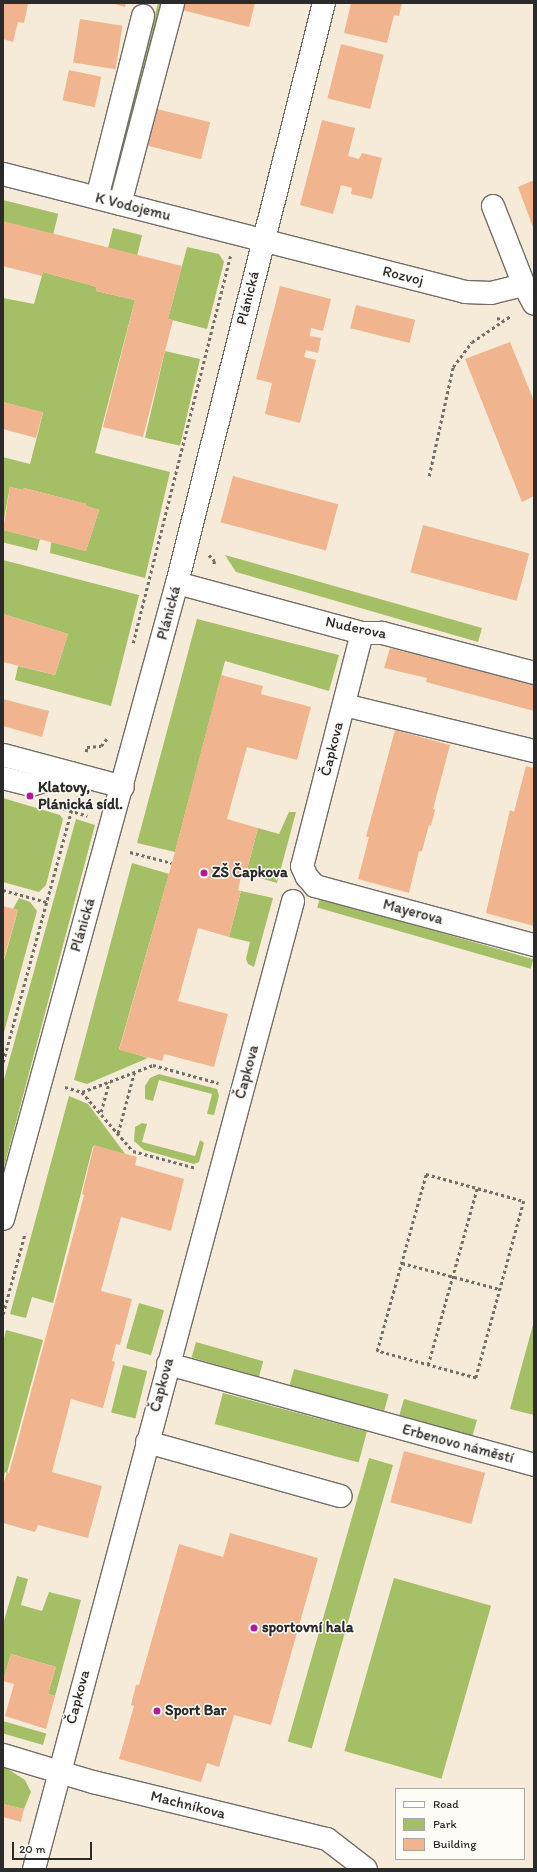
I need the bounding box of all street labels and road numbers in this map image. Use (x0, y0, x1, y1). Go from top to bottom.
street label: K Vodojemu (94, 189, 172, 225)
street label: Rozvoj (381, 262, 425, 290)
street label: Plánická (233, 269, 263, 327)
street label: Plánická (153, 584, 185, 642)
street label: Nuderova (324, 613, 388, 643)
street label: Čapkova (317, 720, 347, 778)
street label: Mayerova (381, 895, 445, 929)
street label: Plánická (67, 896, 99, 954)
street label: Čapkova (231, 1043, 263, 1101)
street label: Čapkova (146, 1356, 178, 1414)
street label: Erbenovo náměstí (400, 1420, 516, 1468)
street label: Čapkova (62, 1668, 94, 1726)
street label: Machníkova (149, 1787, 227, 1823)

